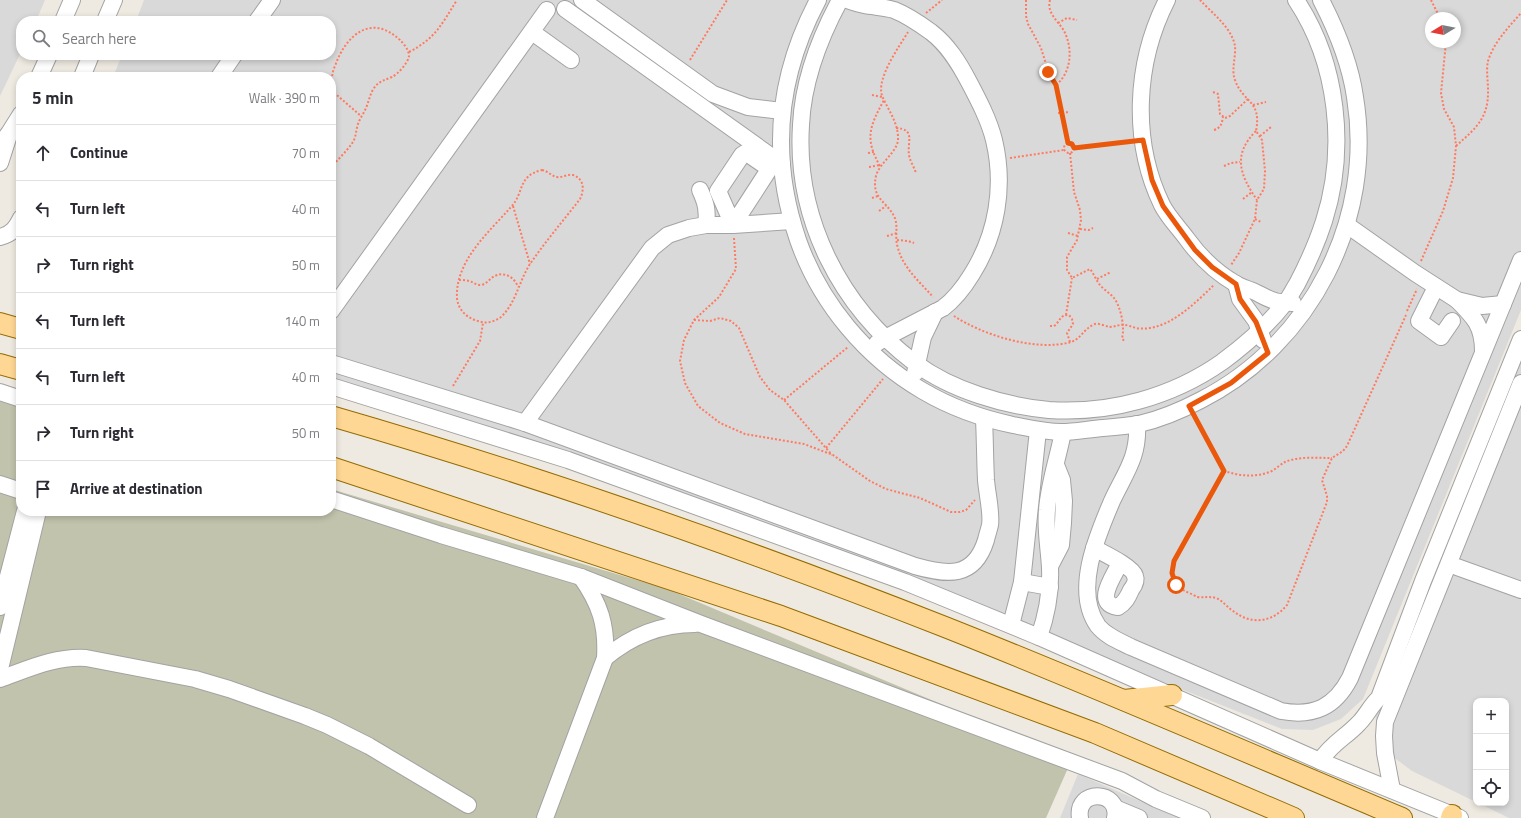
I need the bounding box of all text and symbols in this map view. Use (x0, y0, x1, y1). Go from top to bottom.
north arrow (1425, 12, 1461, 48)
search box (16, 16, 336, 60)
icon: search (30, 27, 52, 49)
text: Search here (62, 27, 136, 50)
route end (1039, 63, 1057, 81)
text: 5 min (32, 85, 73, 111)
text: Walk · 390 m (249, 88, 320, 108)
text: Continue (70, 141, 128, 164)
icon: ahead (32, 142, 54, 164)
text: 70 m (292, 143, 320, 163)
text: Turn left (70, 197, 125, 220)
icon: left (32, 198, 54, 220)
text: 40 m (292, 199, 320, 219)
text: Turn right (70, 253, 134, 276)
icon: right (32, 254, 54, 276)
text: 50 m (292, 255, 320, 275)
text: Turn left (70, 309, 125, 332)
icon: left (32, 310, 54, 332)
text: 140 m (284, 311, 320, 331)
text: Turn left (70, 365, 125, 388)
icon: left (32, 366, 54, 388)
text: 40 m (292, 367, 320, 387)
text: Turn right (70, 421, 134, 444)
icon: right (32, 422, 54, 444)
text: 50 m (292, 423, 320, 443)
text: Arrive at destination (70, 477, 203, 500)
icon: arrive (32, 478, 54, 500)
route start (1167, 576, 1185, 594)
map controls (1473, 698, 1509, 806)
button: + (1473, 698, 1509, 734)
button: − (1473, 734, 1509, 770)
button: locate (1473, 770, 1509, 806)

